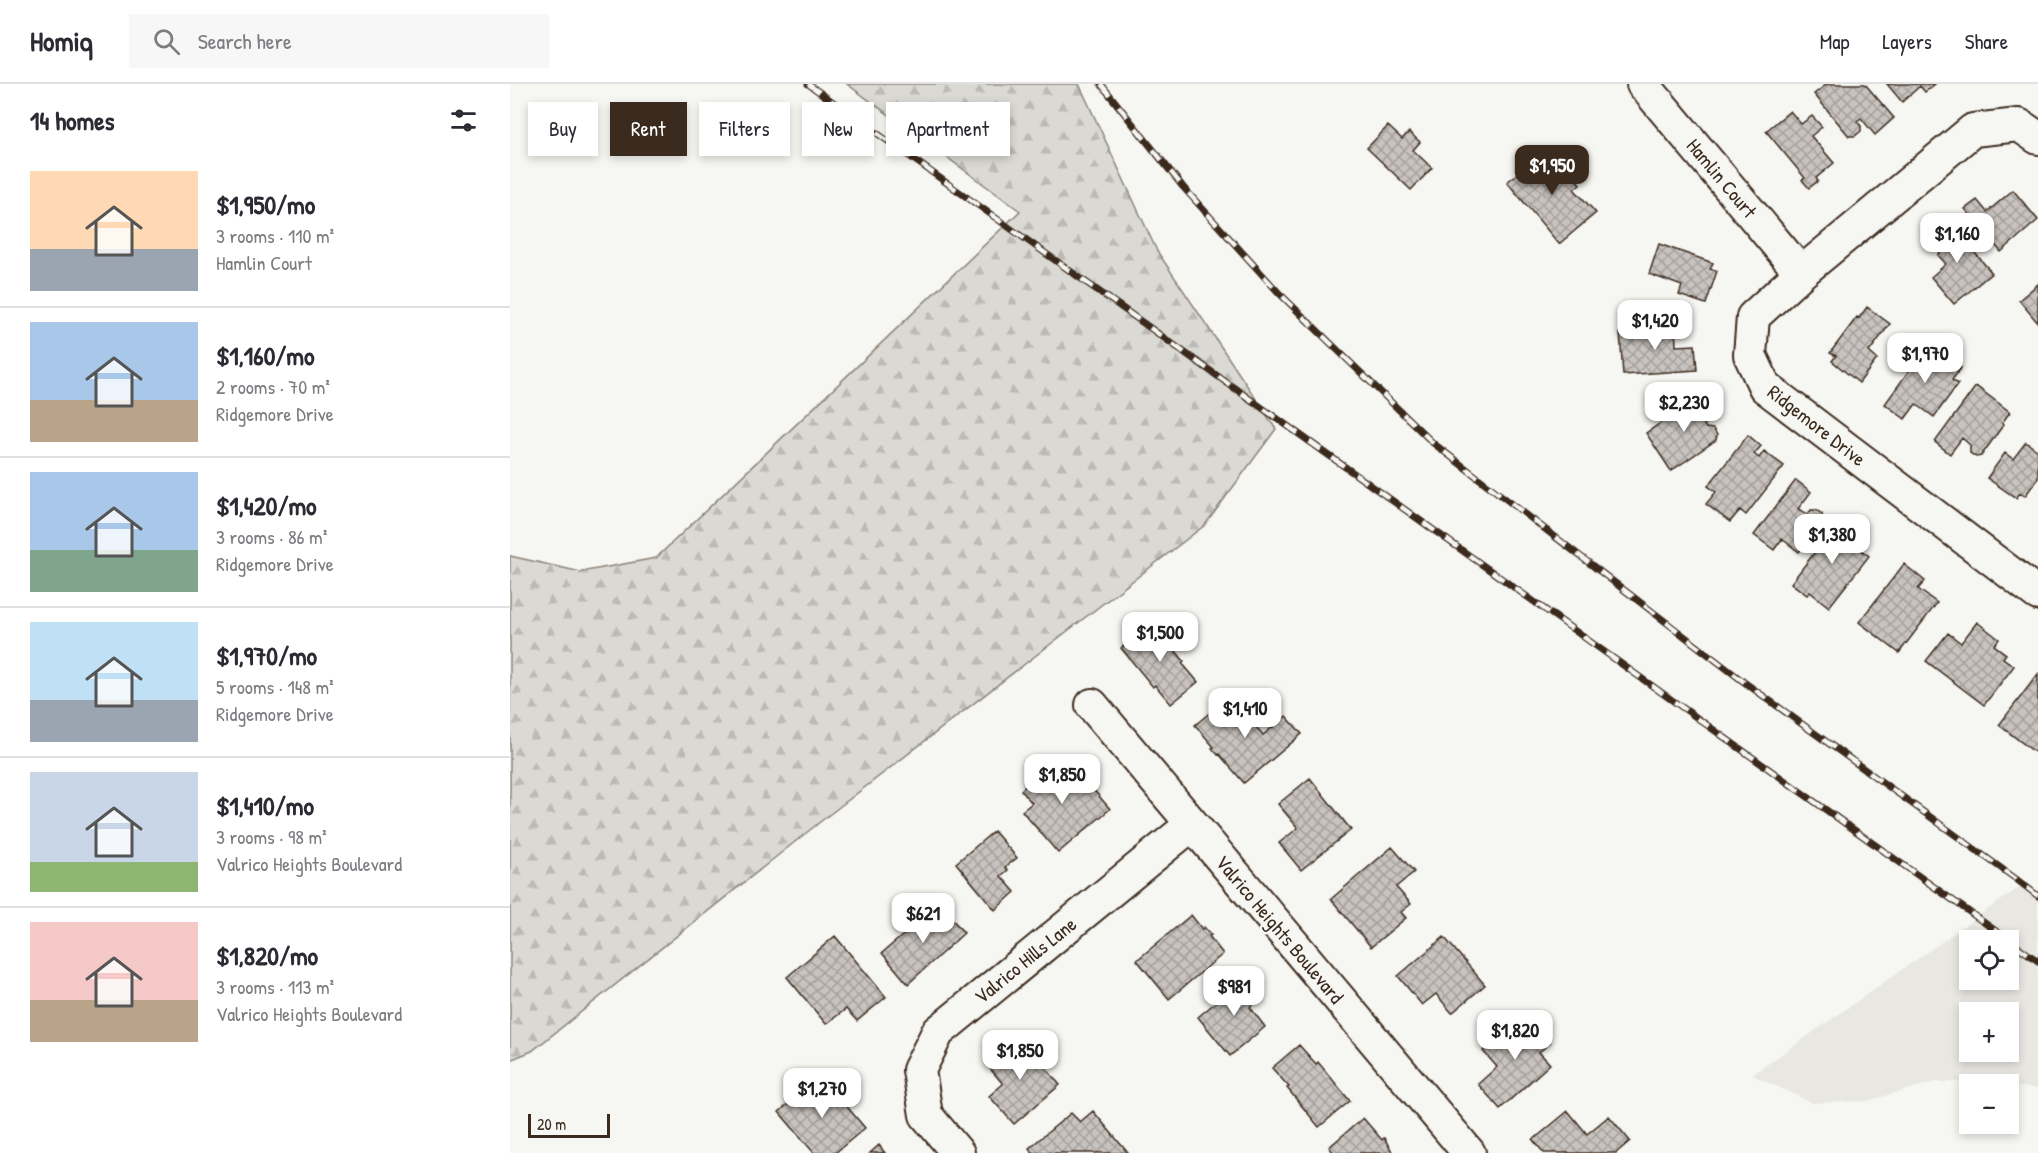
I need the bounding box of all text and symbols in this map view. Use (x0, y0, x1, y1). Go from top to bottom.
search box (129, 14, 549, 68)
text: Homiq (30, 22, 93, 60)
icon: search (150, 25, 183, 58)
text: Search here (198, 26, 292, 56)
text: Map (1820, 27, 1849, 56)
text: Layers (1882, 27, 1932, 56)
text: Share (1965, 27, 2008, 56)
chip: Buy (528, 102, 598, 156)
chip: Rent (610, 102, 687, 156)
chip: Filters (699, 102, 790, 156)
chip: New (802, 102, 874, 156)
chip: Apartment (886, 102, 1010, 156)
text: 14 homes (30, 103, 115, 138)
icon: filters (447, 104, 480, 137)
street label: Hamlin Court (1681, 133, 1764, 224)
pin: $1,950 (1503, 145, 1601, 196)
text: $1,950 (1529, 151, 1575, 178)
text: $1,950/mo (216, 187, 315, 222)
icon: home (78, 195, 150, 267)
pin: $1,160 (1908, 213, 2006, 264)
text: $1,160 (1934, 219, 1980, 246)
text: 3 rooms · 110 m² (216, 222, 334, 249)
text: Hamlin Court (216, 249, 312, 276)
pin: $1,420 (1606, 300, 1704, 351)
text: $1,420 (1631, 306, 1679, 333)
pin: $1,970 (1876, 333, 1974, 384)
text: $1,160/mo (216, 338, 315, 373)
text: $1,970 (1901, 339, 1949, 366)
icon: home (78, 346, 150, 418)
text: 2 rooms · 70 m² (216, 373, 330, 400)
street label: Ridgemore Drive (1762, 378, 1872, 472)
pin: $2,230 (1635, 382, 1733, 433)
text: $2,230 (1659, 388, 1709, 415)
text: Ridgemore Drive (216, 400, 334, 427)
text: $1,420/mo (216, 488, 317, 523)
icon: home (78, 496, 150, 568)
pin: $1,380 (1783, 514, 1881, 565)
text: $1,380 (1808, 520, 1856, 547)
text: 3 rooms · 86 m² (216, 523, 327, 550)
text: Ridgemore Drive (216, 550, 334, 577)
pin: $1,500 (1111, 612, 1209, 663)
text: $1,500 (1136, 618, 1184, 645)
text: $1,970/mo (216, 638, 317, 673)
icon: home (78, 646, 150, 718)
text: 5 rooms · 148 m² (216, 673, 334, 700)
pin: $1,410 (1196, 688, 1294, 739)
text: $1,410 (1222, 694, 1268, 721)
text: Ridgemore Drive (216, 700, 334, 727)
pin: $1,850 (1013, 754, 1111, 805)
text: $1,850 (1038, 760, 1086, 787)
text: $1,410/mo (216, 788, 314, 823)
icon: home (78, 796, 150, 868)
text: 3 rooms · 98 m² (216, 823, 327, 850)
street label: Valrico Heights Boulevard (1210, 849, 1350, 1009)
text: Valrico Heights Boulevard (216, 850, 402, 877)
pin: $621 (887, 893, 959, 944)
text: $621 (906, 899, 940, 926)
street label: Valrico Hills Lane (968, 910, 1082, 1010)
map controls (1959, 930, 2019, 1134)
button: locate (1959, 930, 2019, 990)
text: $1,820/mo (216, 938, 318, 973)
icon: home (78, 946, 150, 1018)
pin: $981 (1198, 966, 1270, 1017)
text: $981 (1217, 972, 1251, 999)
text: 3 rooms · 113 m² (216, 973, 334, 1000)
text: Valrico Heights Boulevard (216, 1000, 402, 1027)
button: + (1959, 1002, 2019, 1062)
pin: $1,820 (1466, 1010, 1564, 1061)
text: $1,820 (1491, 1016, 1539, 1043)
pin: $1,850 (971, 1030, 1069, 1081)
text: $1,850 (996, 1036, 1044, 1063)
pin: $1,270 (773, 1068, 871, 1119)
text: $1,270 (797, 1074, 847, 1101)
button: − (1959, 1074, 2019, 1134)
scale bar (528, 1111, 610, 1138)
text: 20 m (537, 1113, 566, 1135)

